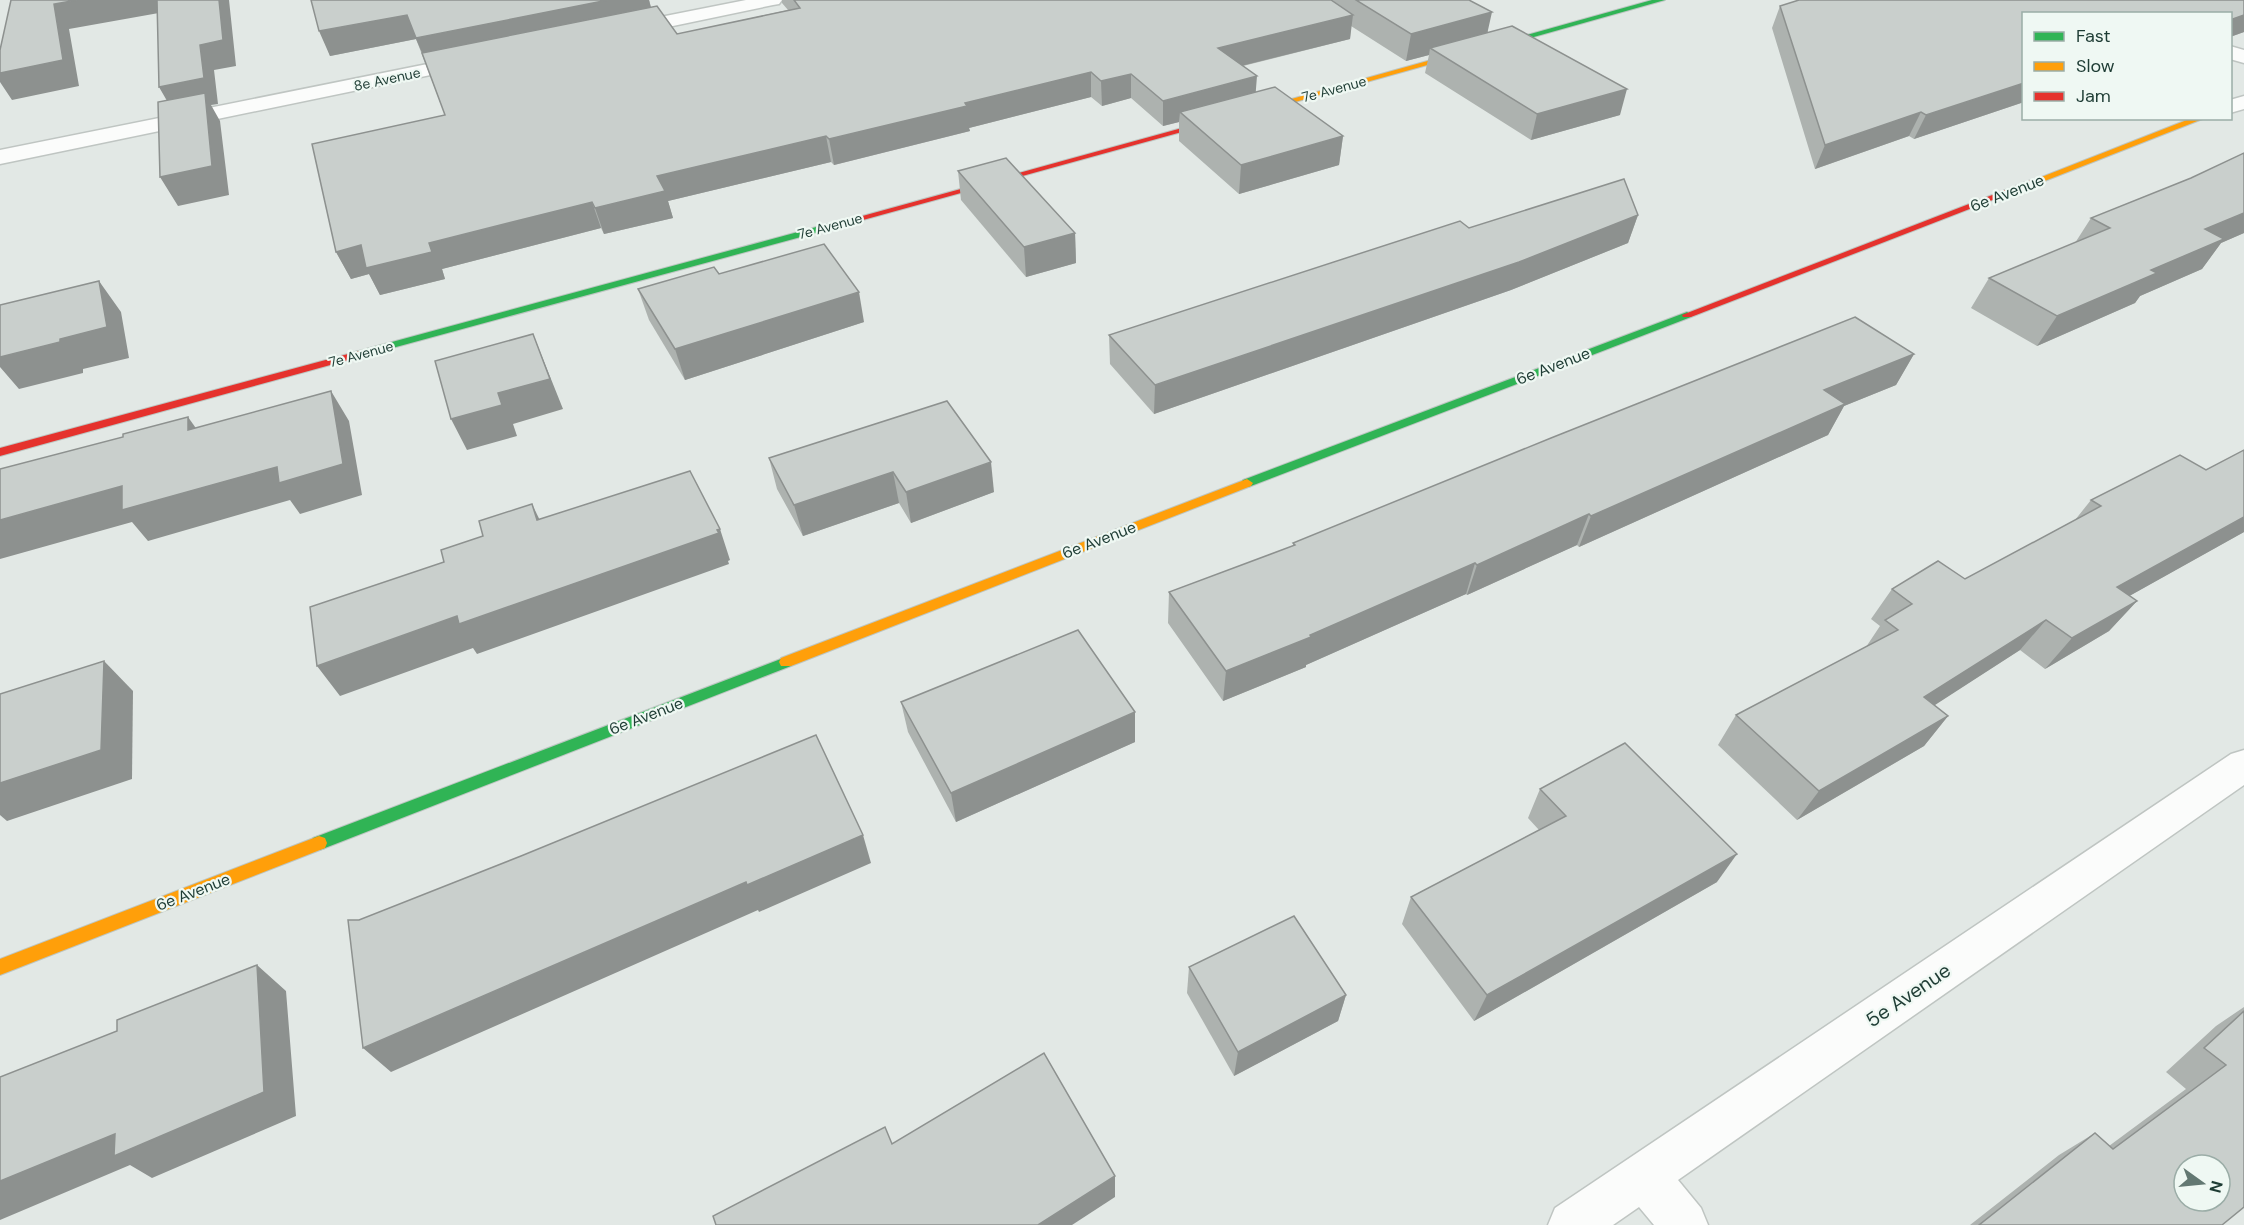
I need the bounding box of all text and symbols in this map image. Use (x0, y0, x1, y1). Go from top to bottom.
legend (2022, 12, 2232, 120)
text: Fast (2076, 24, 2111, 48)
text: Slow (2076, 54, 2115, 78)
street label: 8e Avenue (352, 63, 422, 95)
street label: 7e Avenue (1300, 72, 1368, 106)
text: Jam (2076, 84, 2111, 108)
street label: 6e Avenue (1967, 169, 2047, 217)
street label: 7e Avenue (796, 209, 864, 243)
street label: 7e Avenue (327, 337, 395, 371)
street label: 6e Avenue (1513, 342, 1593, 390)
street label: 6e Avenue (1059, 516, 1139, 564)
street label: 6e Avenue (606, 692, 686, 740)
street label: 6e Avenue (153, 868, 233, 916)
street label: 5e Avenue (1861, 957, 1955, 1033)
north arrow (2172, 1153, 2232, 1213)
text: N (2204, 1178, 2228, 1195)

